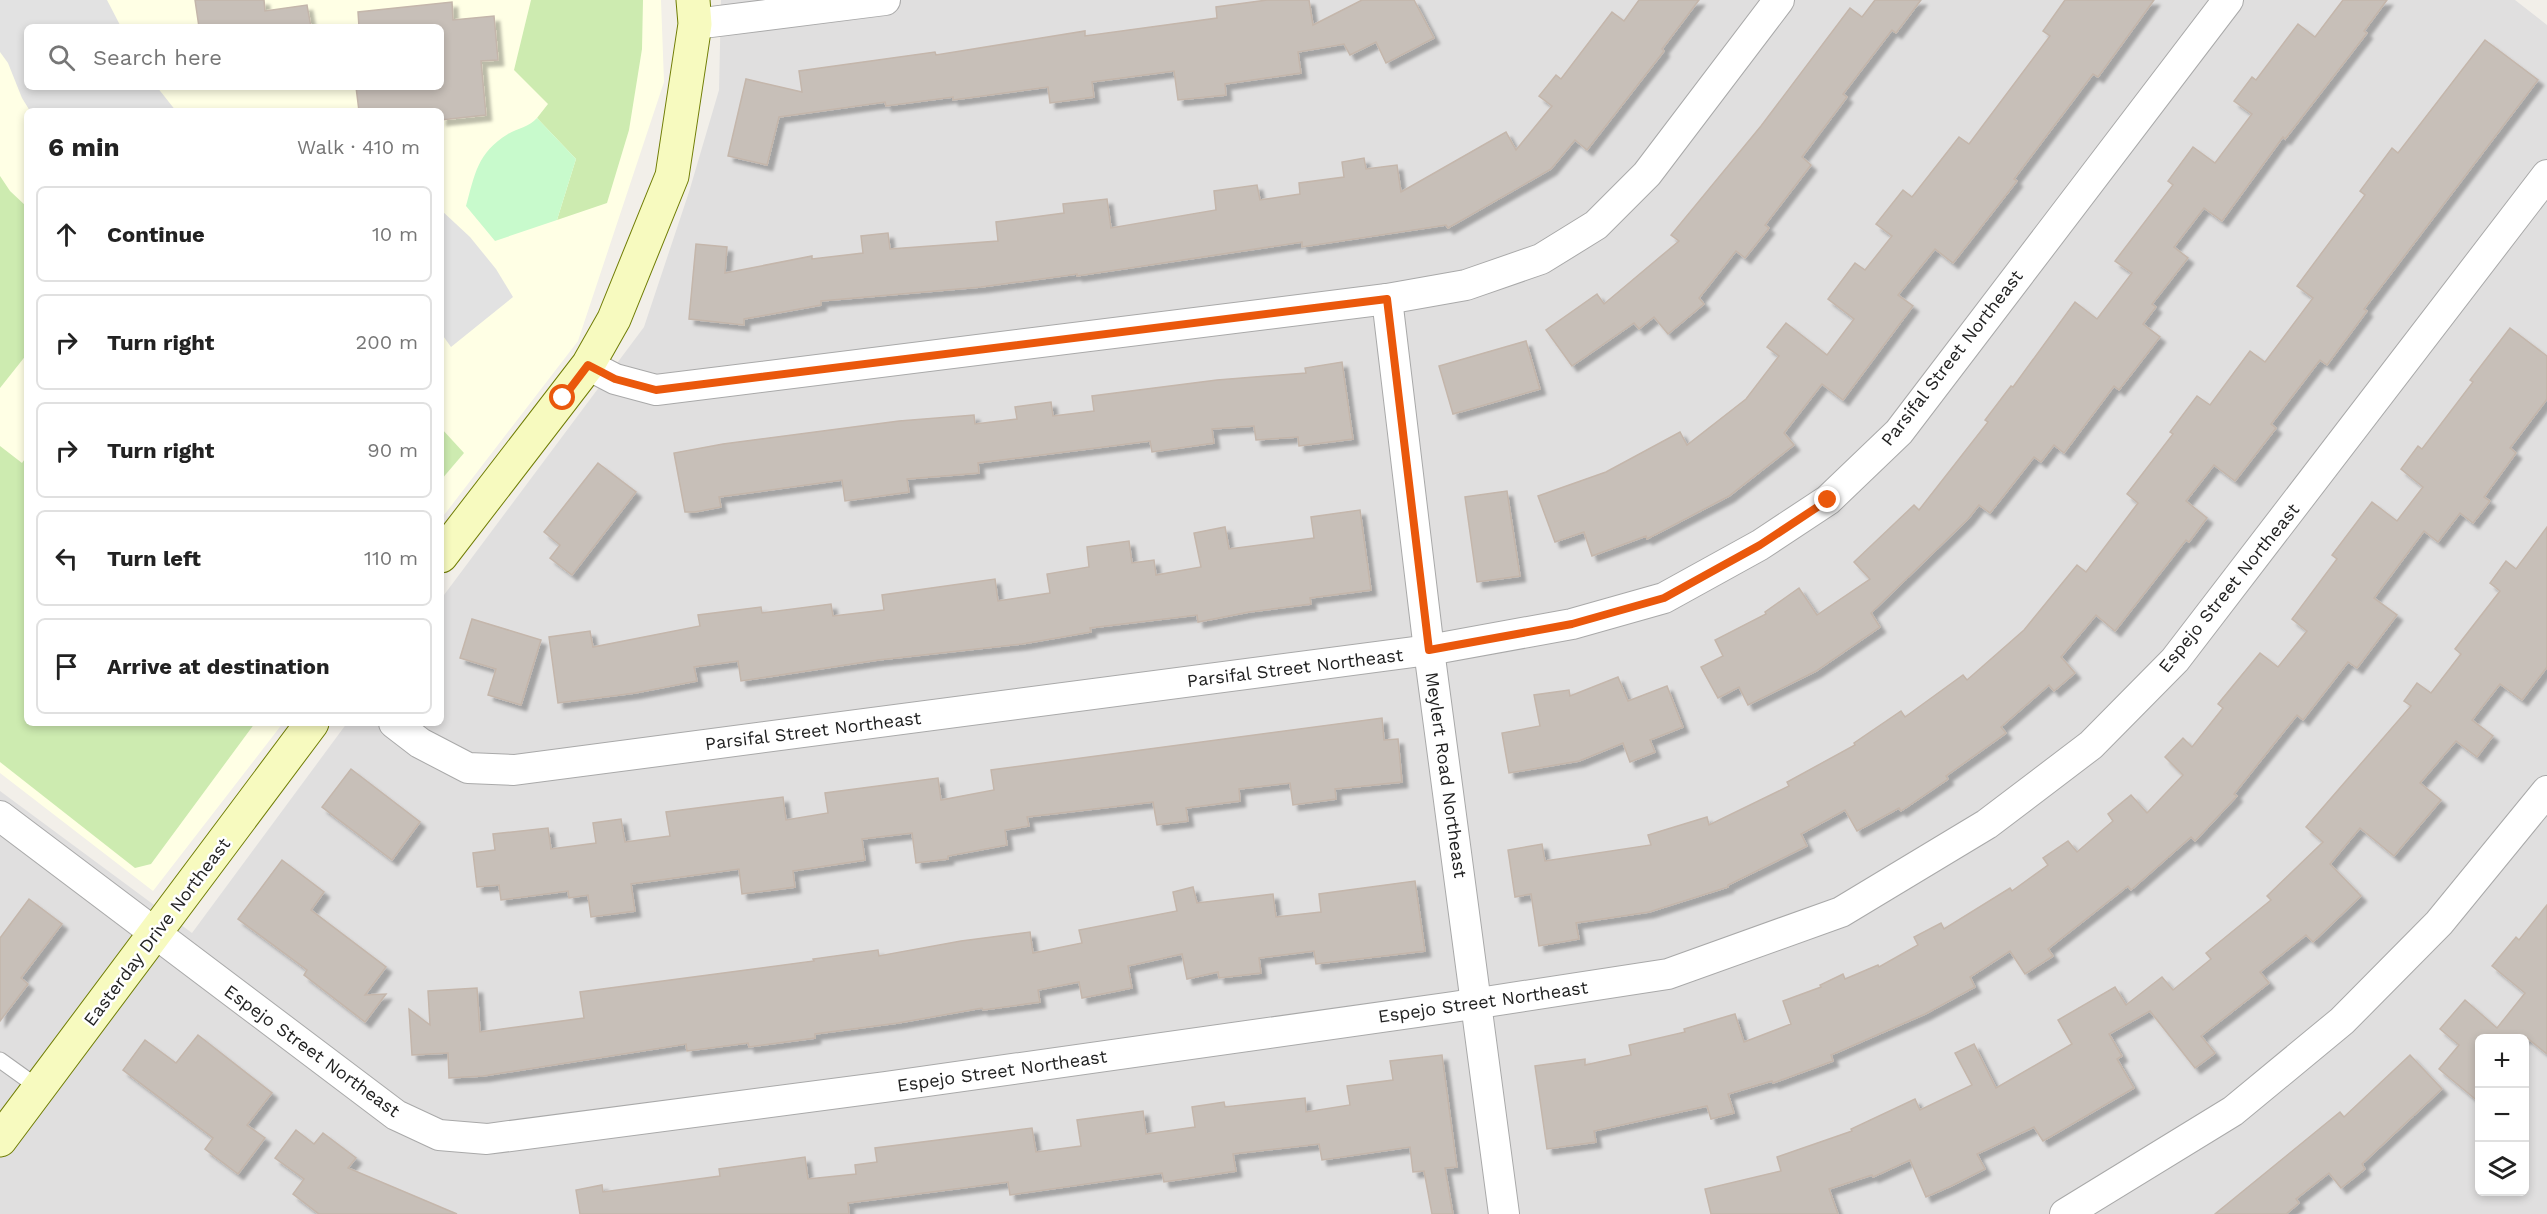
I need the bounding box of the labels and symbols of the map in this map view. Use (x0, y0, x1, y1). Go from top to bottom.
street label: Parsifal Street Northeast (1876, 265, 2027, 450)
route start (549, 384, 575, 410)
route end (1814, 486, 1840, 512)
street label: Espejo Street Northeast (2154, 498, 2304, 677)
street label: Parsifal Street Northeast (1186, 644, 1405, 691)
street label: Meylert Road Northeast (1422, 671, 1471, 880)
street label: Parsifal Street Northeast (704, 707, 923, 754)
street label: Easterday Drive Northeast (79, 833, 234, 1030)
street label: Espejo Street Northeast (1377, 976, 1590, 1027)
street label: Espejo Street Northeast (221, 980, 404, 1122)
street label: Espejo Street Northeast (896, 1045, 1109, 1096)

